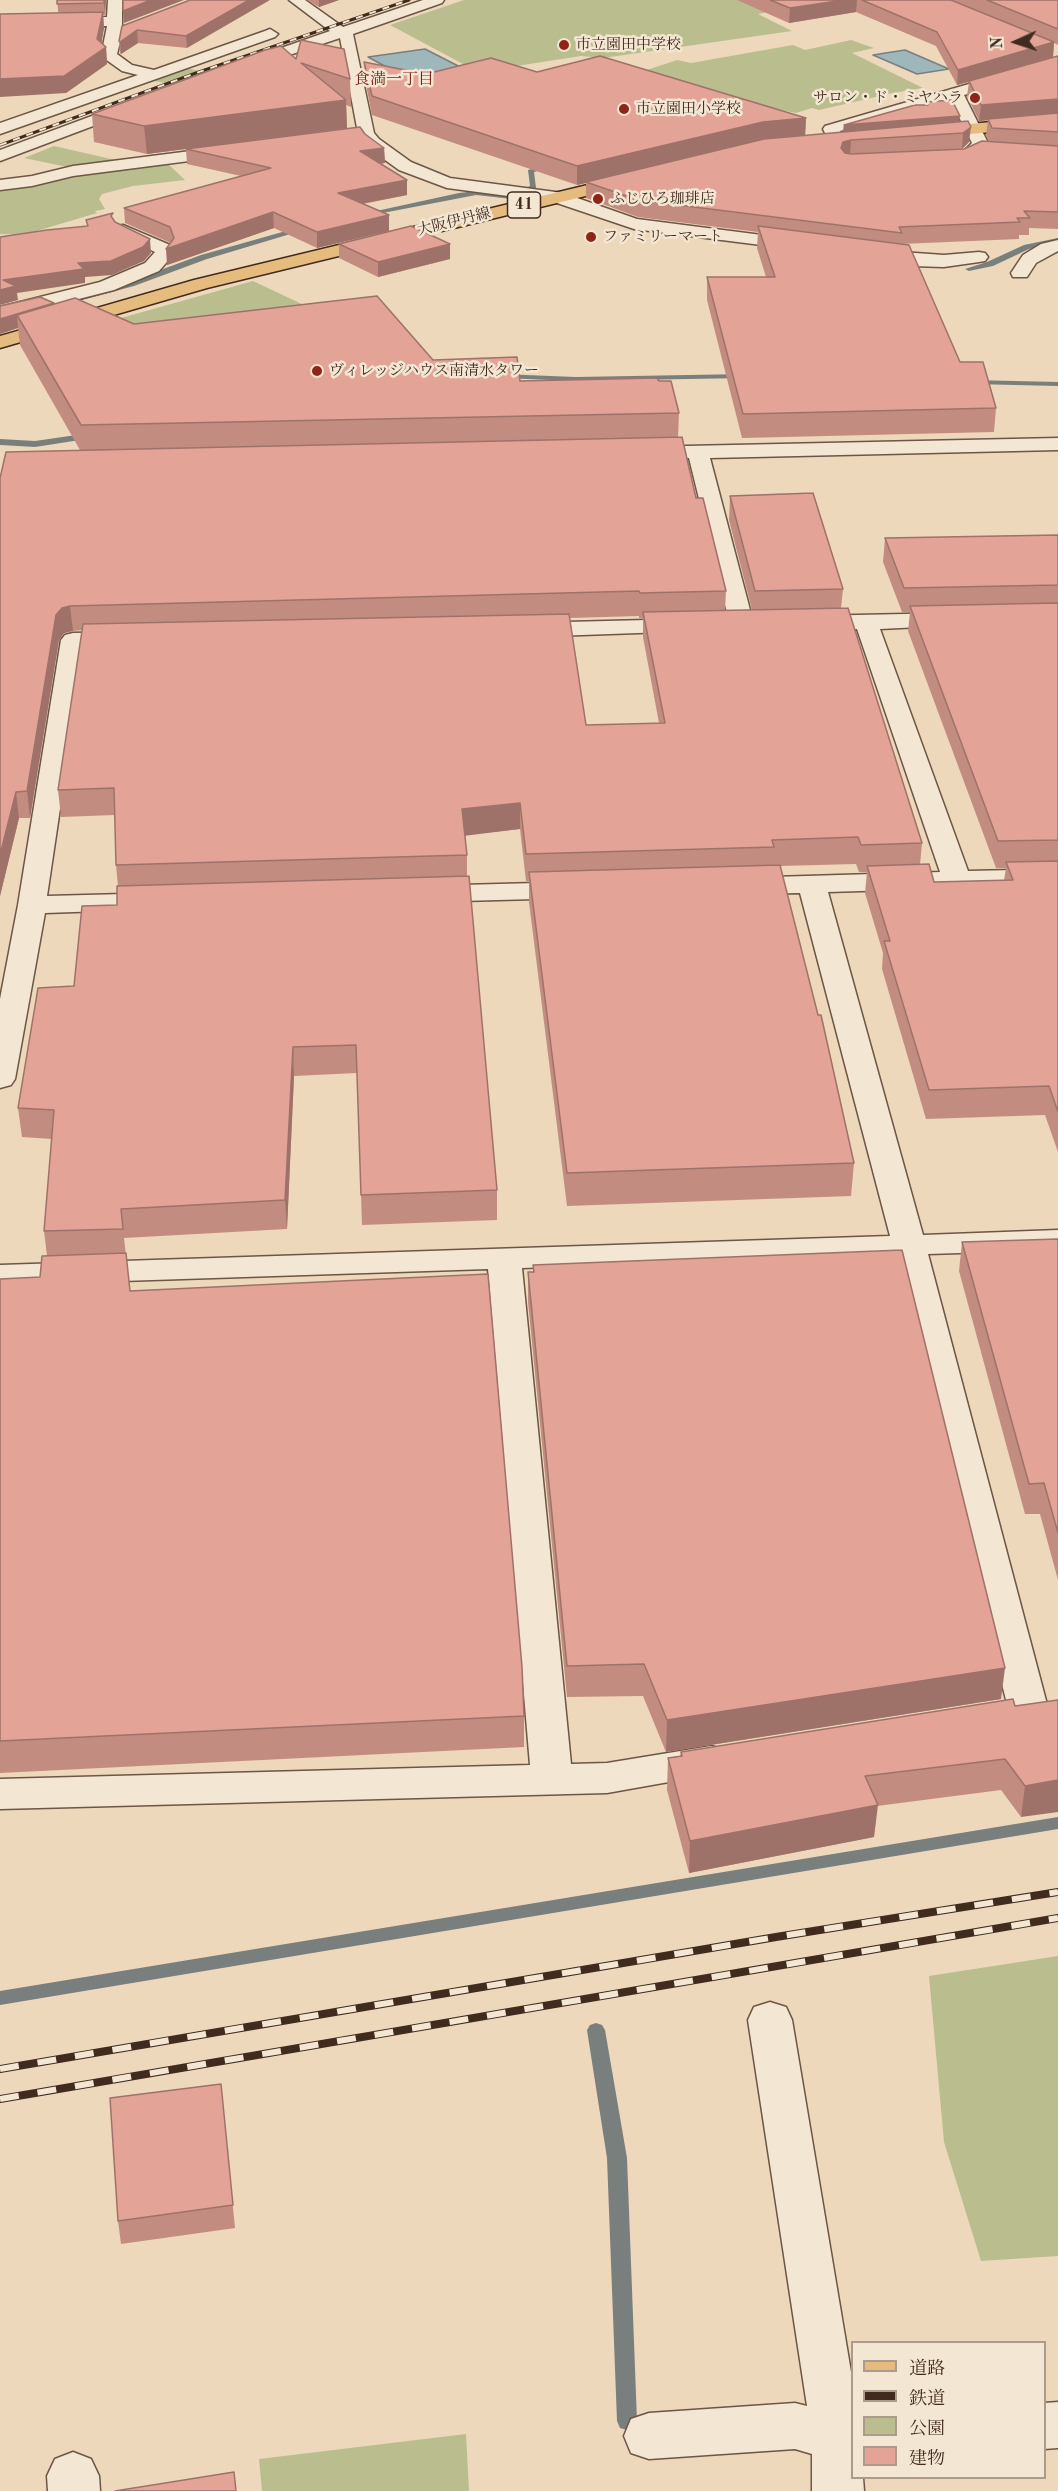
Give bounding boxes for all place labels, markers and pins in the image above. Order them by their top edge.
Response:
place label: 市立園田中学校 [576,36,681,54]
marker: 市立園田中学校 [557,38,571,52]
place label: サロン・ド・ミヤハラ [813,89,963,107]
marker: サロン・ド・ミヤハラ [968,91,982,105]
place label: 市立園田小学校 [636,100,741,118]
marker: 市立園田小学校 [617,102,631,116]
place label: ふじひろ珈琲店 [610,190,715,208]
marker: ふじひろ珈琲店 [591,192,605,206]
place label: ファミリーマート [603,228,723,246]
marker: ファミリーマート [584,230,598,244]
place label: ヴィレッジハウス南清水タワー [329,362,539,380]
marker: ヴィレッジハウス南清水タワー [310,364,324,378]

